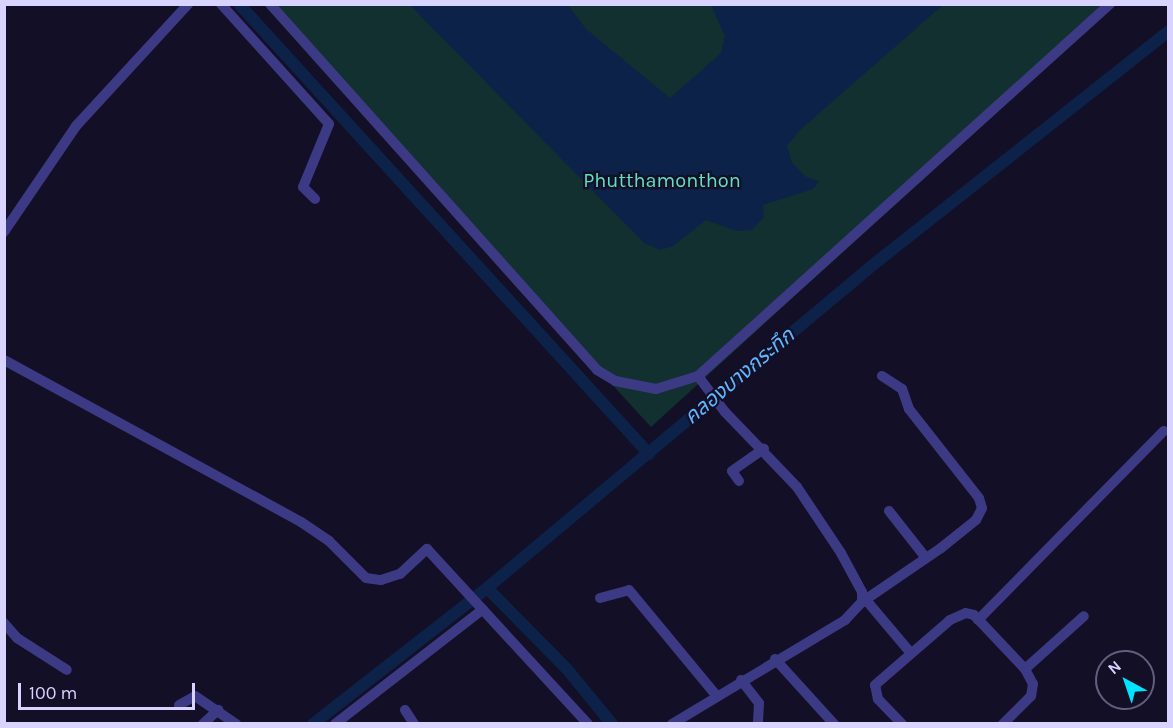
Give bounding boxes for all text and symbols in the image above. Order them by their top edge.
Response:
park label: Phutthamonthon [583,168,741,192]
water label: คลองบางกระทึก [679,323,799,429]
north arrow [1095,650,1155,710]
text: N [1104,656,1125,678]
scale bar [21,671,198,709]
text: 100 m [29,682,77,704]

